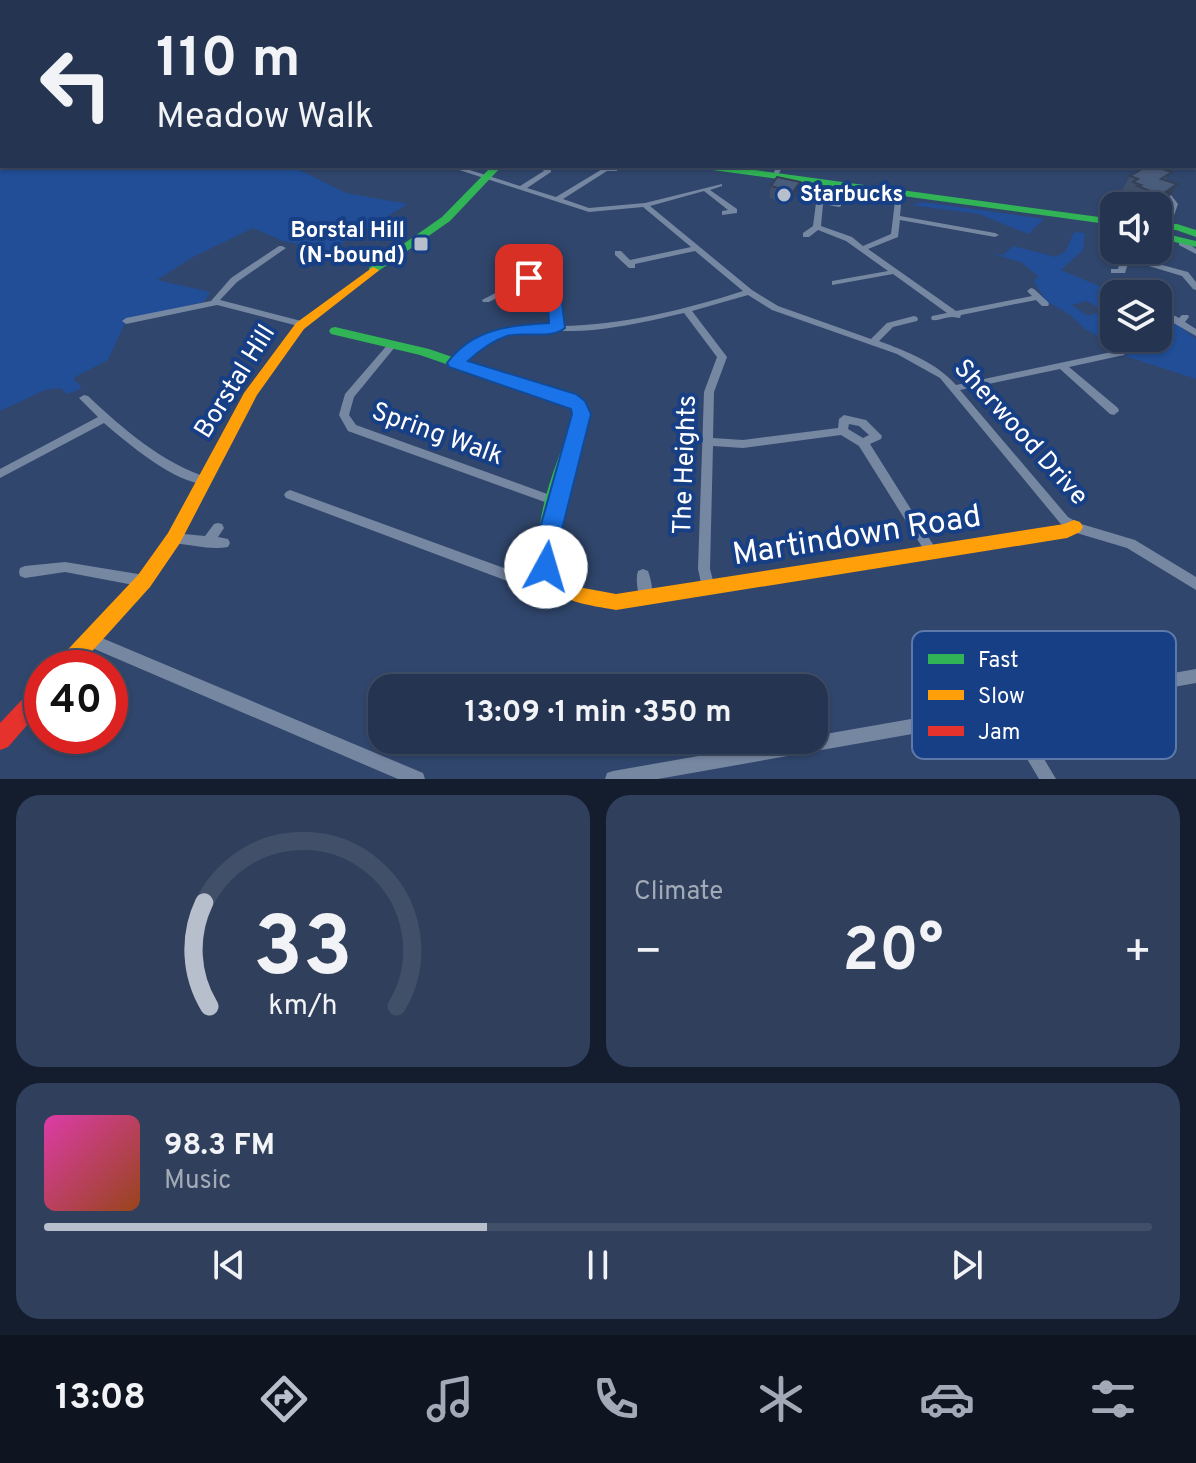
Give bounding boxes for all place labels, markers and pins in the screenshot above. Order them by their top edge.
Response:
place label: Starbucks [800,182,903,209]
marker: Starbucks [775,186,793,204]
place label: Borstal Hill (N-bound) [290,218,405,270]
marker: Borstal Hill (N-bound) [412,235,430,253]
pin [495,244,563,312]

